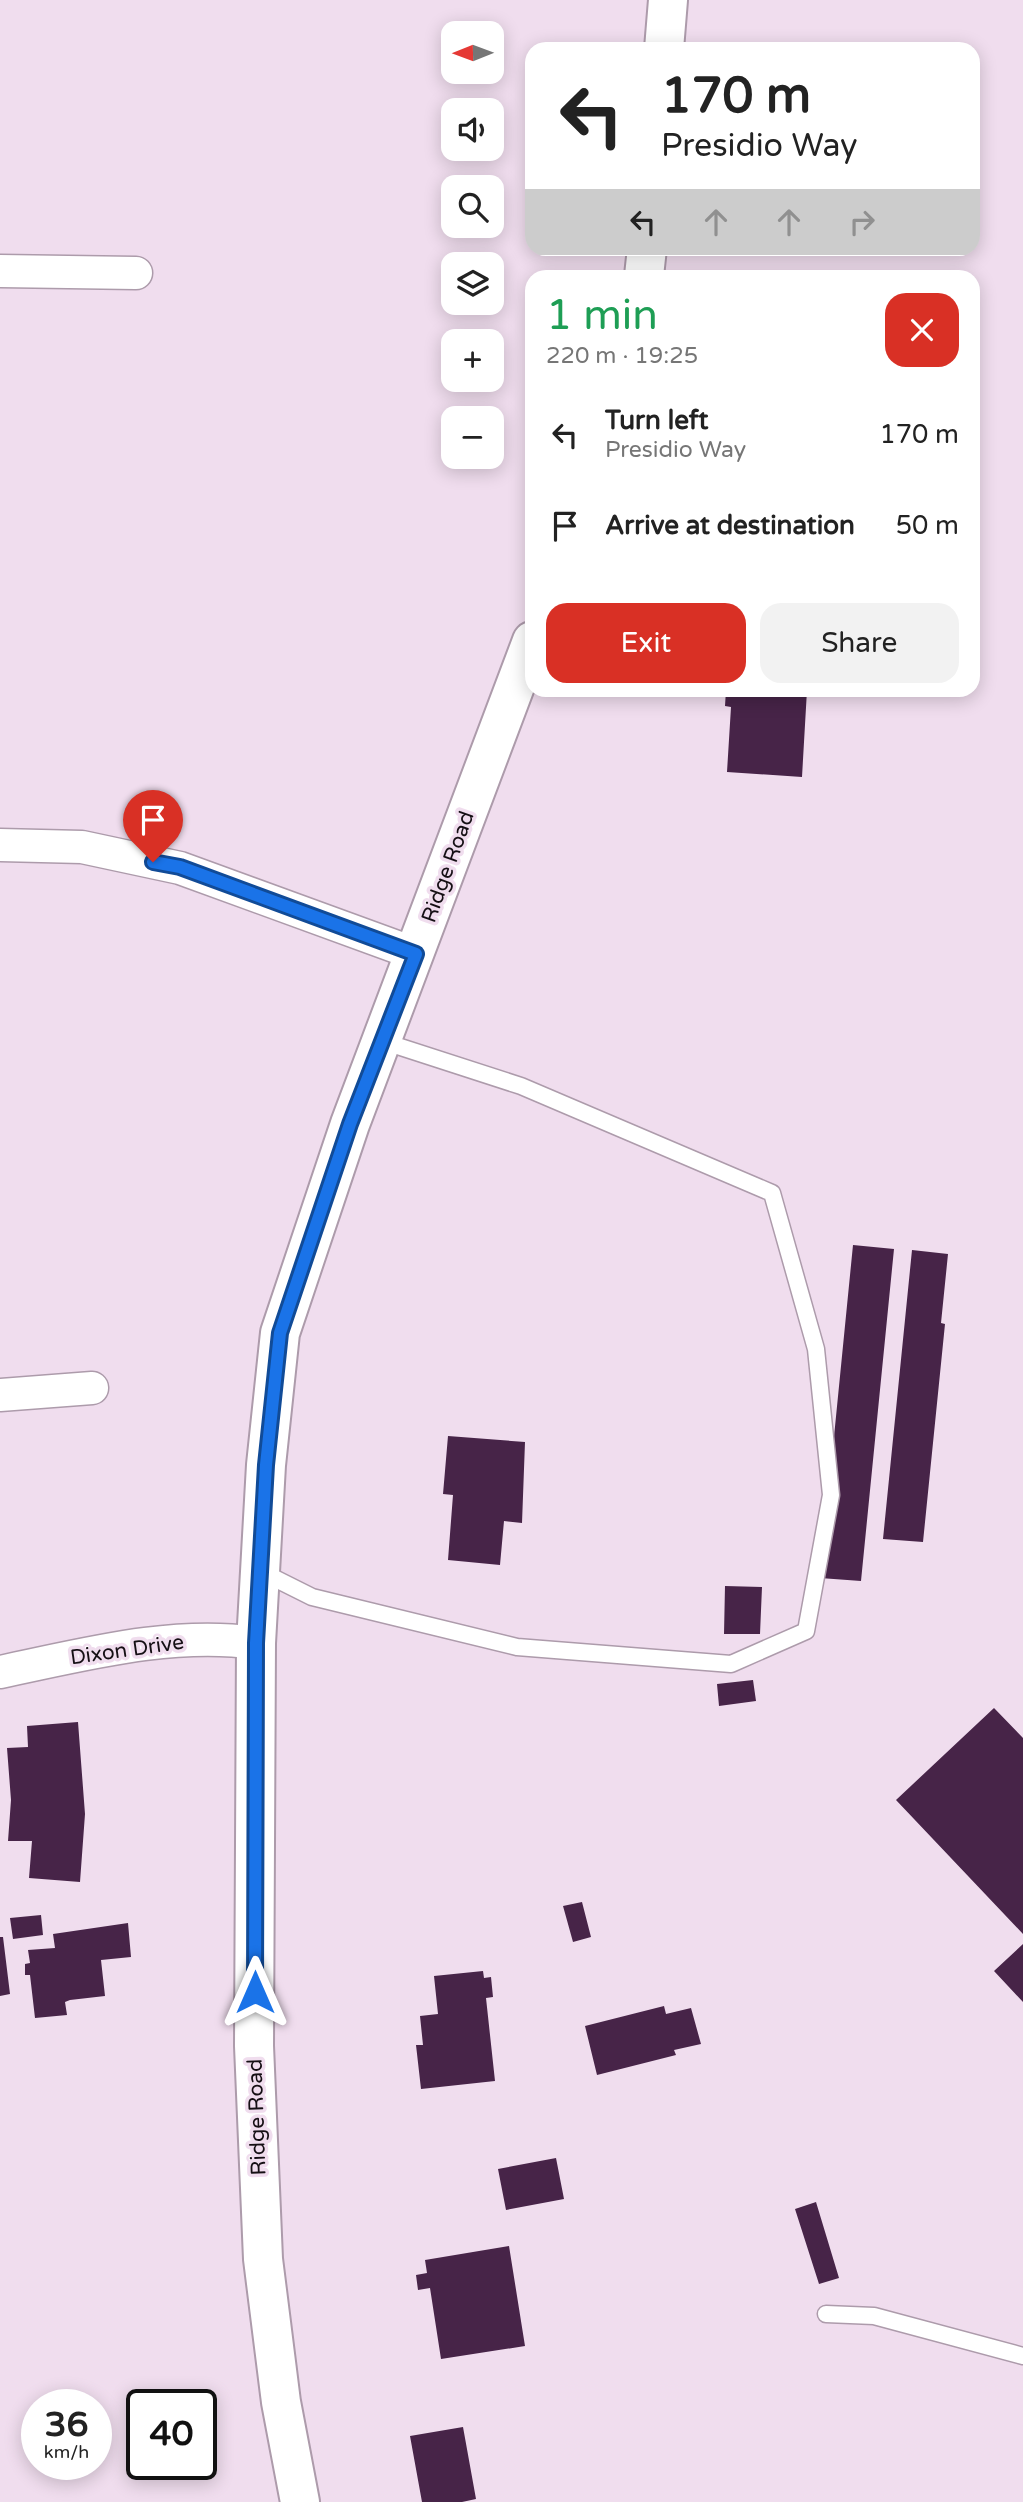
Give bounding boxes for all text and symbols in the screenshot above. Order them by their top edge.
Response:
north arrow [441,21,504,84]
map controls [441,21,504,469]
text: 170 m [661,67,811,126]
icon: left [546,70,637,161]
button: sound [441,98,504,161]
text: Presidio Way [661,127,857,165]
button: search [441,175,504,238]
icon: left [624,203,662,241]
icon: ahead [697,203,735,241]
icon: ahead [770,203,808,241]
icon: right [843,203,881,241]
button: layers [441,252,504,315]
text: 1 min [546,290,658,341]
button: close [885,293,959,367]
button: + [441,329,504,392]
text: 220 m · 19:25 [546,342,698,370]
text: Turn left [605,405,708,436]
button: − [441,406,504,469]
icon: left [546,416,584,454]
text: 170 m [879,419,959,450]
text: Presidio Way [605,436,746,464]
icon: arrive [546,507,584,545]
text: Arrive at destination [605,510,855,541]
text: 50 m [896,510,959,541]
button: Exit [546,603,746,683]
button: Share [760,603,959,683]
pin [123,790,183,862]
icon: arrive [134,801,172,839]
street label: Ridge Road [416,808,480,926]
street label: Dixon Drive [69,1630,186,1670]
position arrow [218,1955,292,2029]
street label: Ridge Road [242,2058,272,2176]
speed limit sign: 40 [126,2389,217,2480]
text: 36 [45,2404,88,2446]
text: km/h [44,2441,89,2463]

